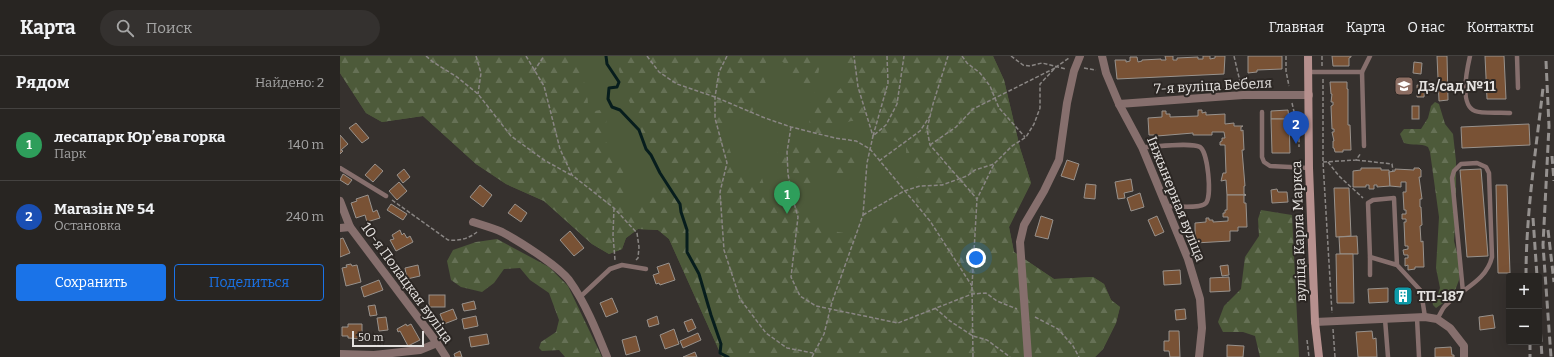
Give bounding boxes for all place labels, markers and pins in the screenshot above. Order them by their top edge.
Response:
school or university icon: Дз/сад №11 [1393,75,1415,97]
place label: Дз/сад №11 [1418,78,1496,95]
pin: 2 [1283,111,1309,144]
pin: 1 [774,181,800,214]
building icon: ТП-187 [1392,285,1414,307]
place label: ТП-187 [1417,288,1464,305]

